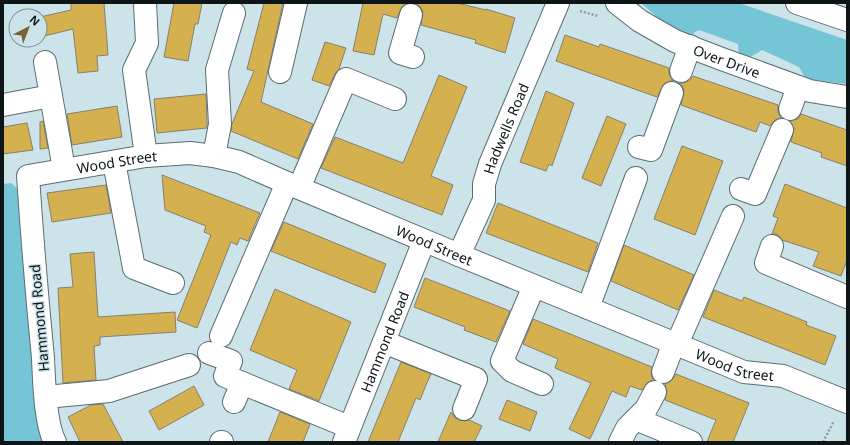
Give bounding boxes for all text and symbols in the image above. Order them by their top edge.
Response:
north arrow [8,8,48,48]
text: N [27,12,43,29]
street label: Over Drive [691,40,763,82]
street label: Hadwells Road [478,80,533,176]
street label: Wood Street [75,146,158,177]
street label: Wood Street [393,220,476,269]
street label: Hammond Road [25,264,53,372]
street label: Hammond Road [355,288,413,395]
street label: Wood Street [693,344,775,385]

